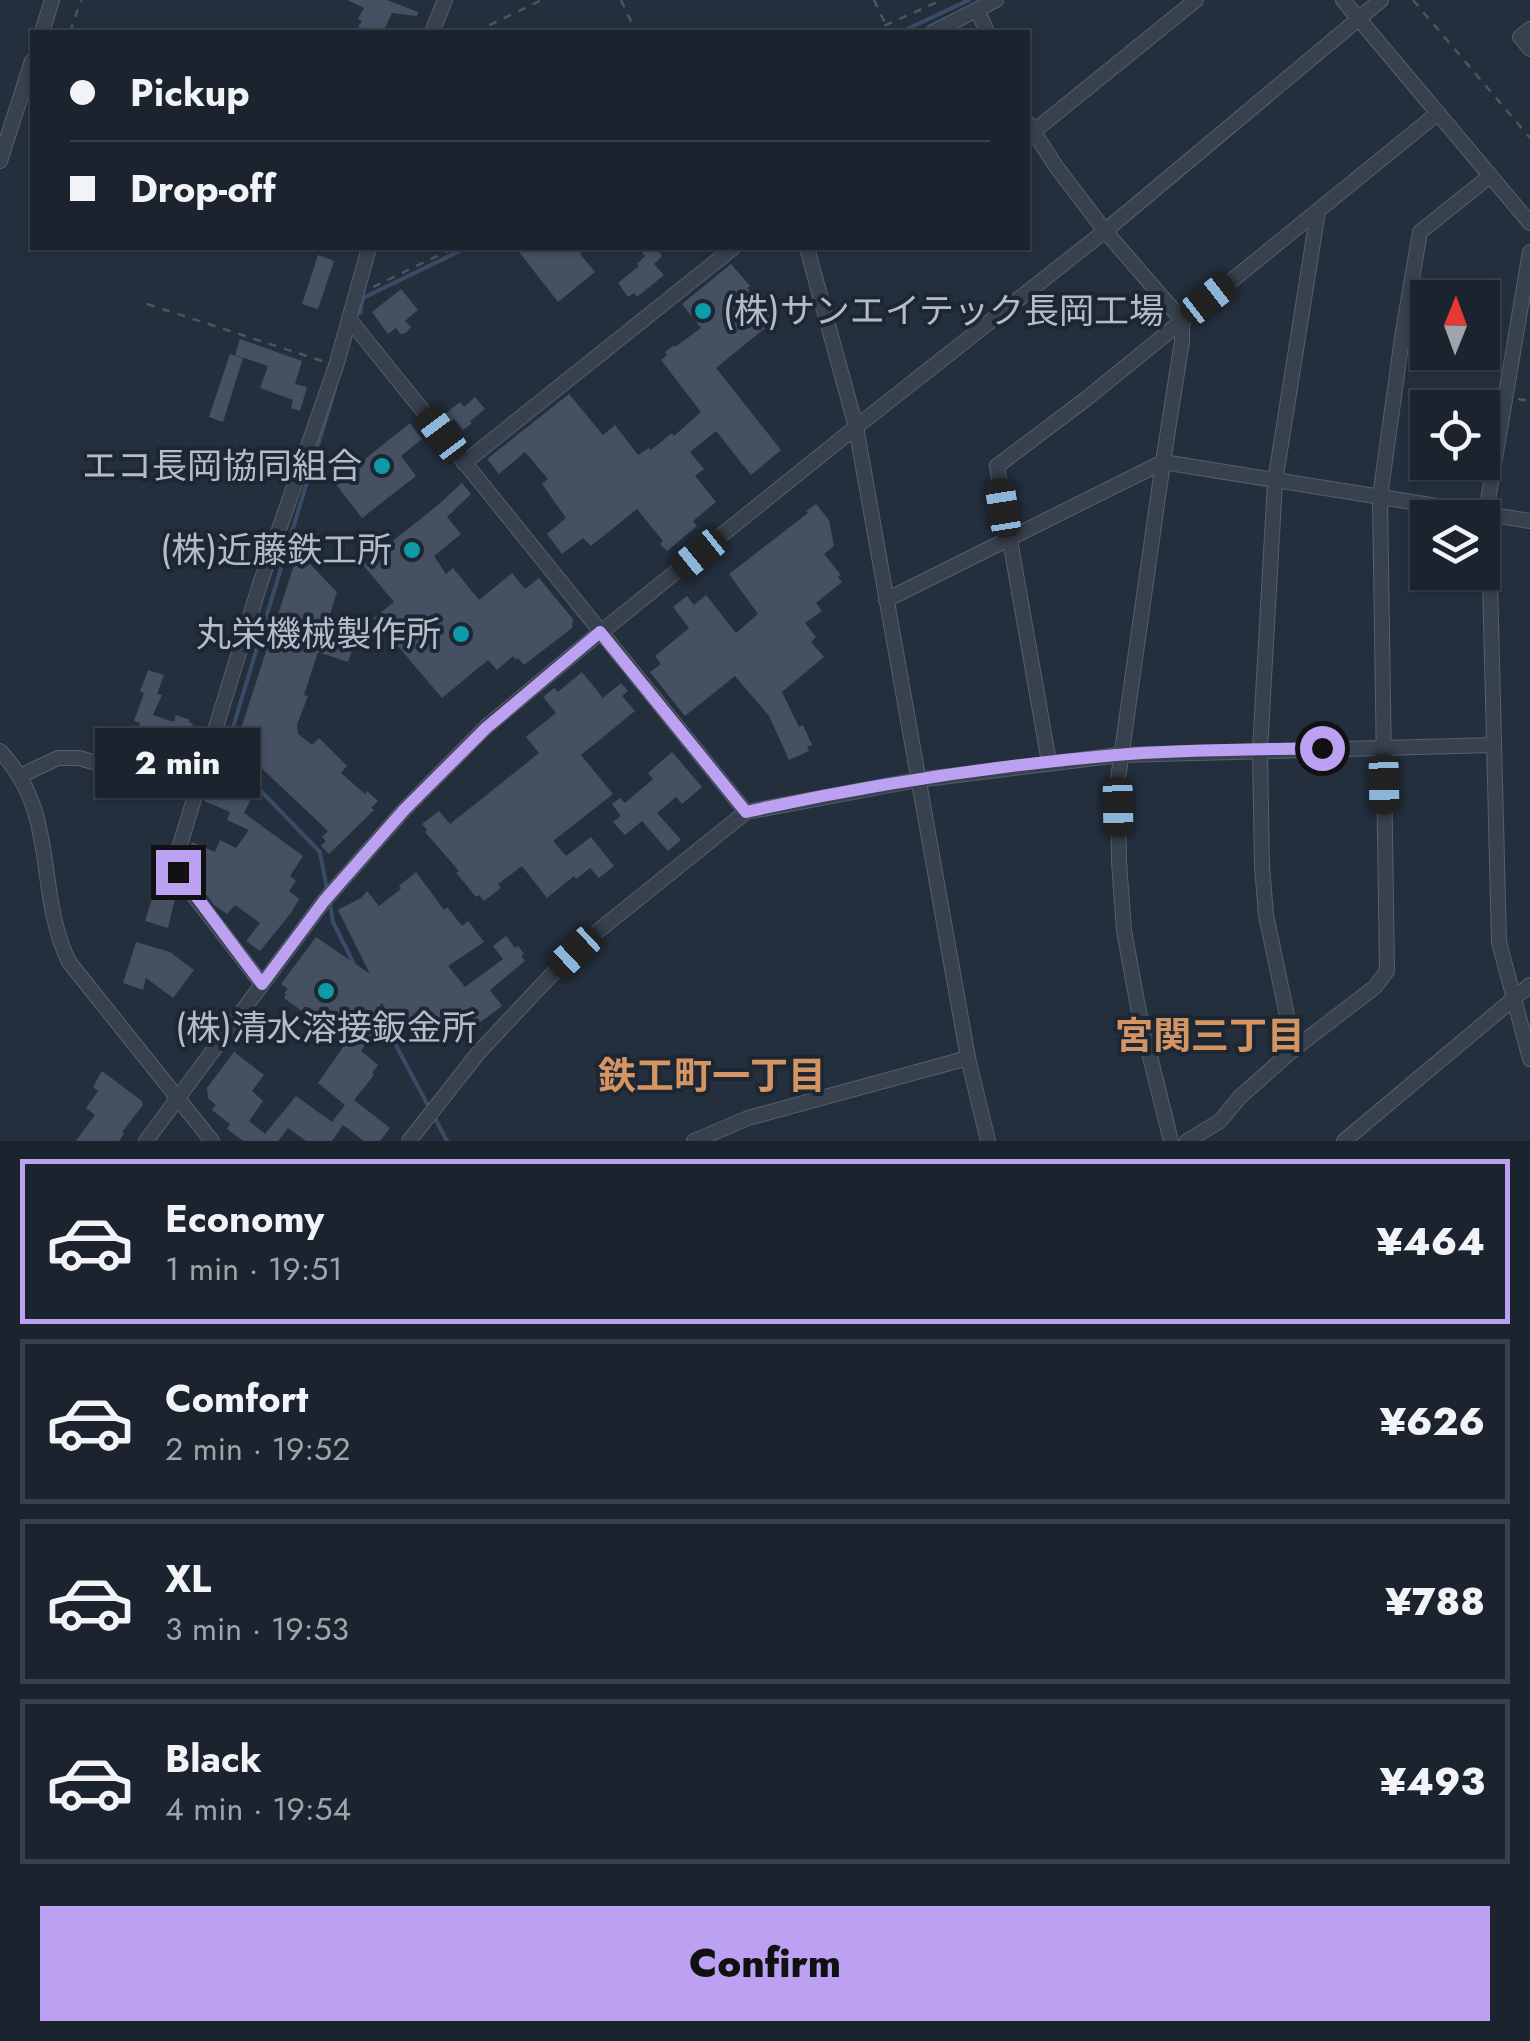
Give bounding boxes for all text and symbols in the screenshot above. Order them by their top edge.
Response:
text: Pickup [130,65,250,120]
text: Drop-off [130,161,276,216]
car [1175,269,1241,329]
north arrow [1410,280,1500,370]
map controls [1410,280,1500,590]
place label: (株)サンエイテック長岡工場 [723,286,1164,336]
marker: (株)サンエイテック長岡工場 [692,300,714,322]
button: locate [1410,390,1500,480]
car [412,401,472,467]
place label: エコ長岡協同組合 [82,441,362,491]
marker: エコ長岡協同組合 [371,455,393,477]
car [983,476,1023,540]
button: layers [1410,500,1500,590]
car [666,523,732,585]
place label: (株)近藤鉄工所 [160,525,392,575]
marker: (株)近藤鉄工所 [401,539,423,561]
place label: 丸栄機械製作所 [196,609,441,659]
marker: 丸栄機械製作所 [450,623,472,645]
route start [1300,726,1345,771]
callout: 2 min [96,727,260,797]
text: 2 min [135,740,220,786]
car [1368,754,1400,814]
car [1102,777,1134,837]
route end [156,850,201,895]
car [543,921,607,983]
marker: (株)清水溶接鈑金所 [315,980,337,1002]
place label: (株)清水溶接鈑金所 [175,1003,477,1053]
district label: 宮関三丁目 [1115,1008,1305,1063]
district label: 鉄工町一丁目 [598,1048,826,1103]
text: Economy [165,1191,324,1246]
icon: car [45,1197,135,1287]
text: ¥464 [1376,1214,1485,1269]
text: 1 min · 19:51 [165,1246,343,1292]
text: Comfort [165,1371,308,1426]
icon: car [45,1377,135,1467]
text: ¥626 [1380,1394,1485,1449]
text: 2 min · 19:52 [165,1426,350,1472]
text: XL [165,1551,211,1606]
icon: car [45,1557,135,1647]
text: ¥788 [1385,1574,1485,1629]
text: 3 min · 19:53 [165,1606,349,1652]
text: Black [165,1731,262,1786]
icon: car [45,1737,135,1827]
text: ¥493 [1380,1754,1485,1809]
text: 4 min · 19:54 [165,1786,351,1832]
button: Confirm [40,1906,1490,2021]

